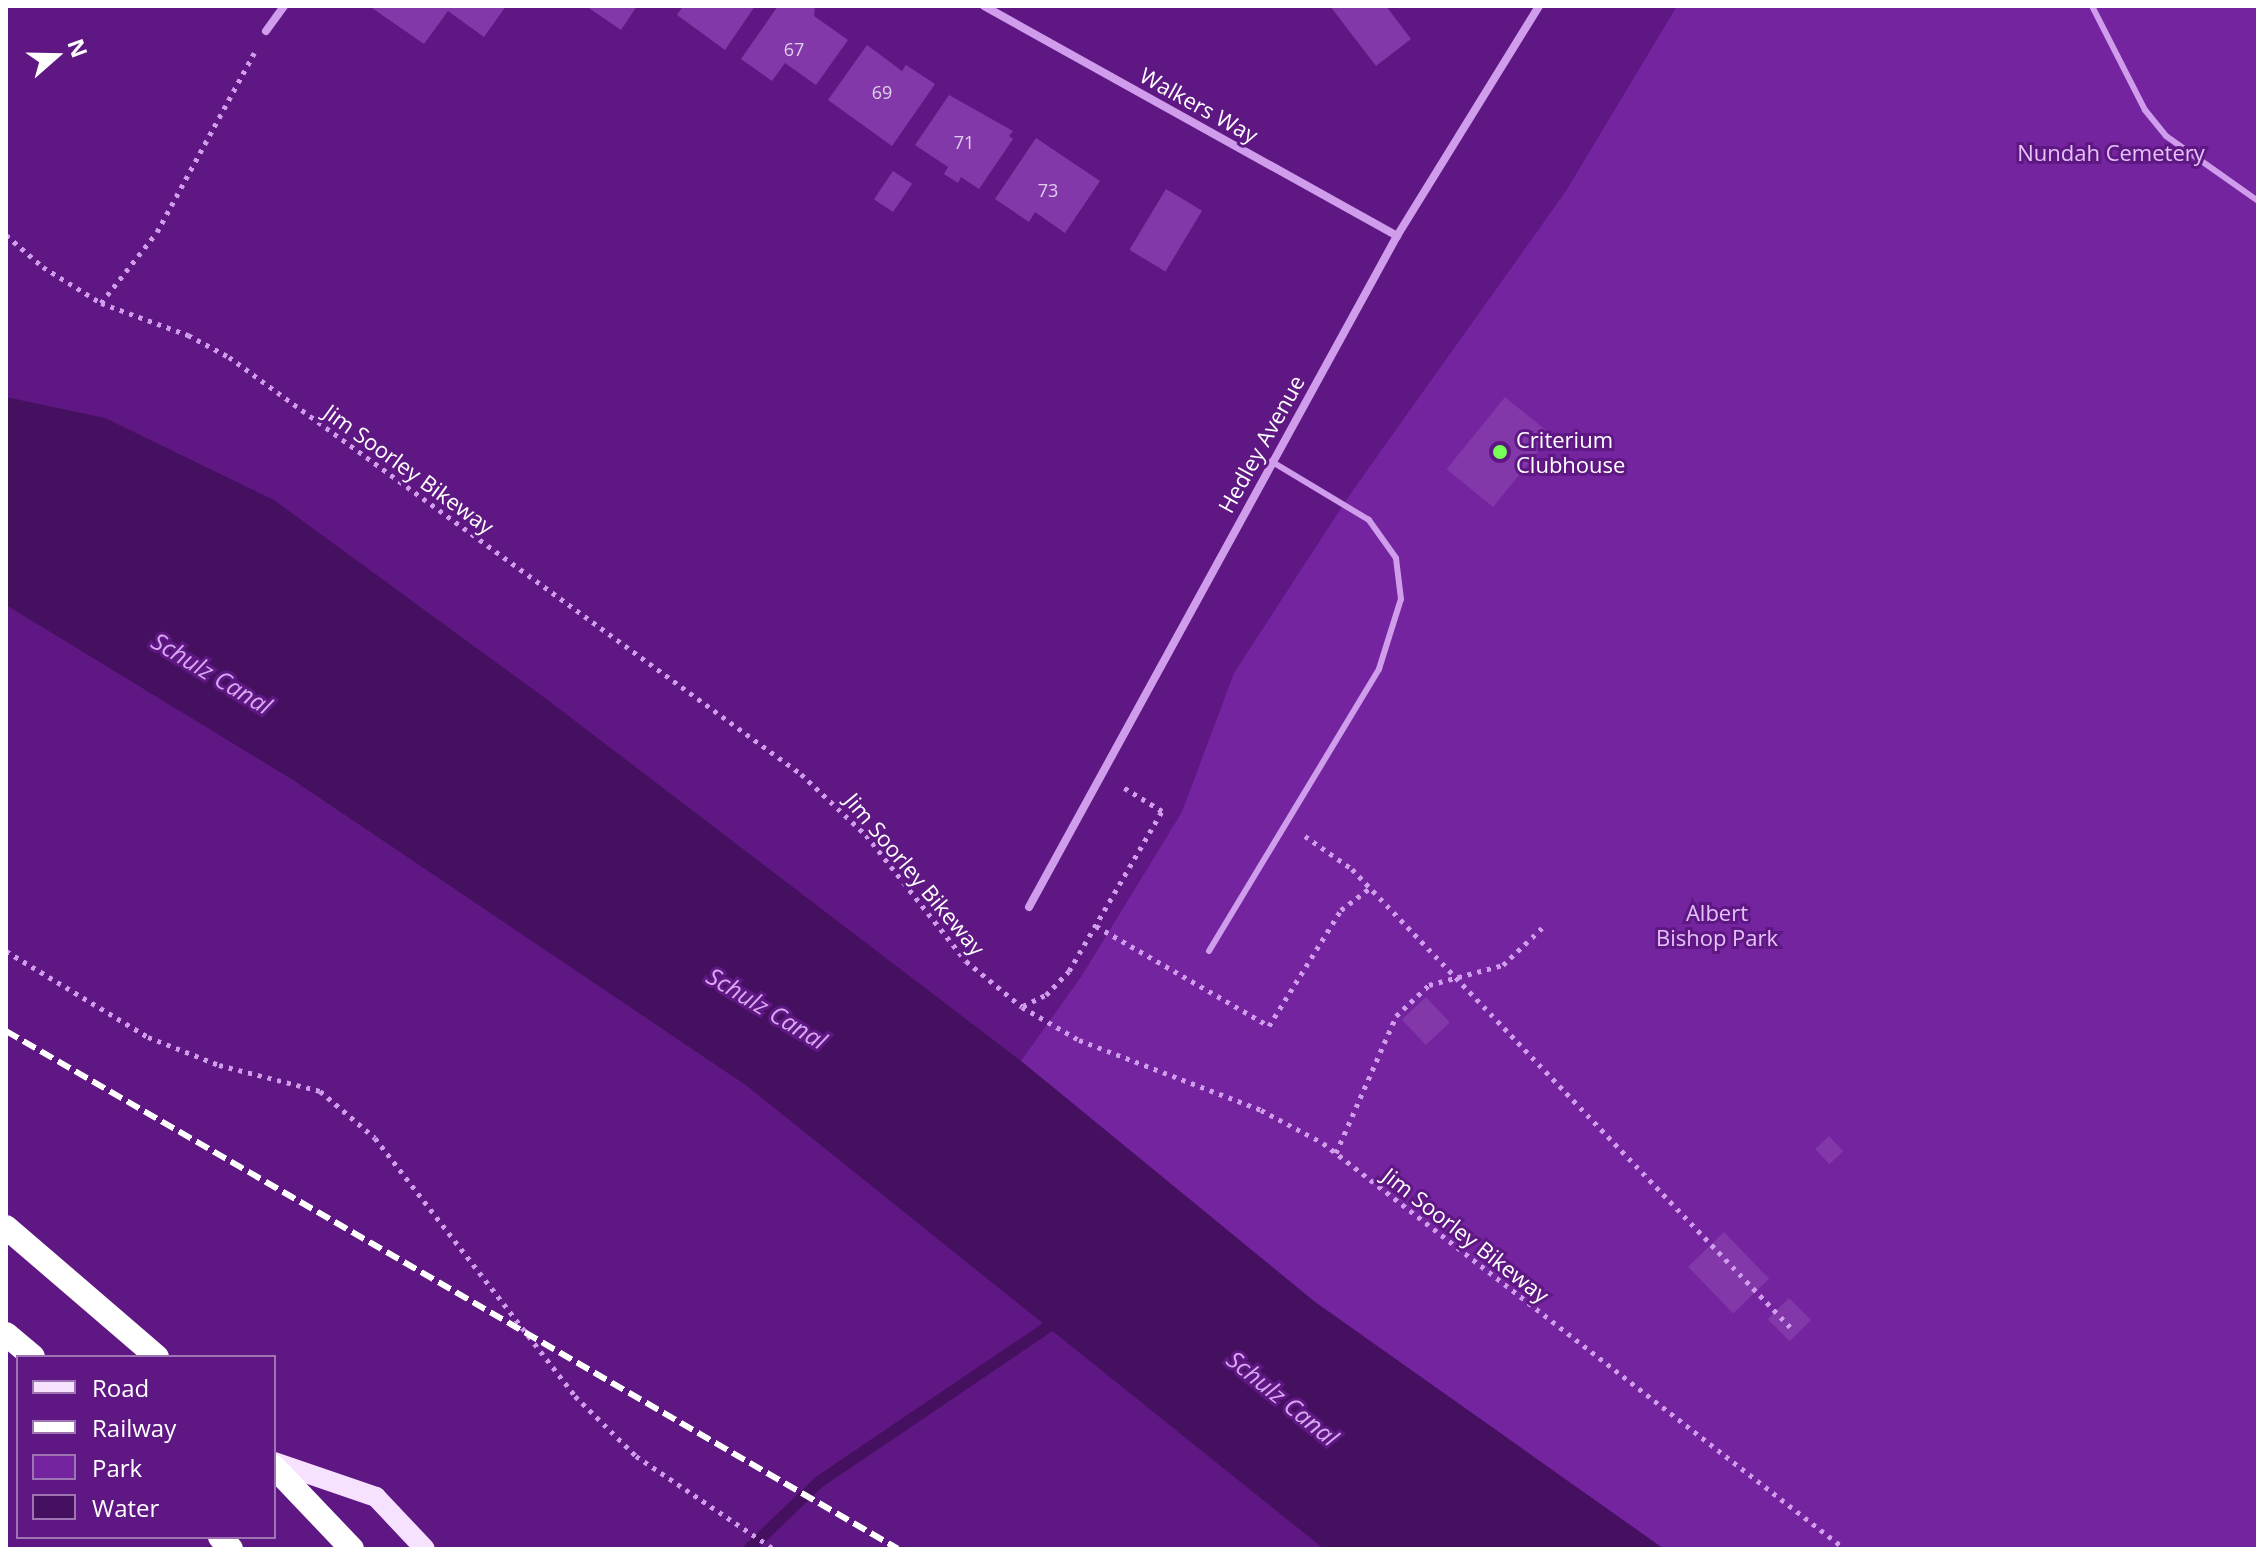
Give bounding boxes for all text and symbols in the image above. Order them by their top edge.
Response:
north arrow [16,16,96,96]
text: N [61,34,96,61]
house number: 67 [784,38,804,60]
street label: Walkers Way [1135,62,1263,148]
house number: 69 [872,81,892,103]
house number: 71 [954,131,974,153]
park label: Nundah Cemetery [2017,140,2205,166]
house number: 73 [1038,179,1058,201]
street label: Hedley Avenue [1212,371,1310,517]
street label: Jim Soorley Bikeway [319,398,499,540]
place label: Criterium Clubhouse [1516,426,1625,478]
marker: Criterium Clubhouse [1491,443,1509,461]
water label: Schulz Canal [147,626,277,720]
street label: Jim Soorley Bikeway [839,788,991,960]
park label: Albert Bishop Park [1656,899,1778,950]
water label: Schulz Canal [702,961,832,1055]
street label: Jim Soorley Bikeway [1378,1162,1554,1308]
water label: Schulz Canal [1222,1344,1344,1452]
legend [16,1355,276,1539]
text: Road [92,1371,149,1404]
text: Railway [92,1411,176,1444]
text: Park [92,1451,142,1484]
text: Water [92,1491,159,1524]

